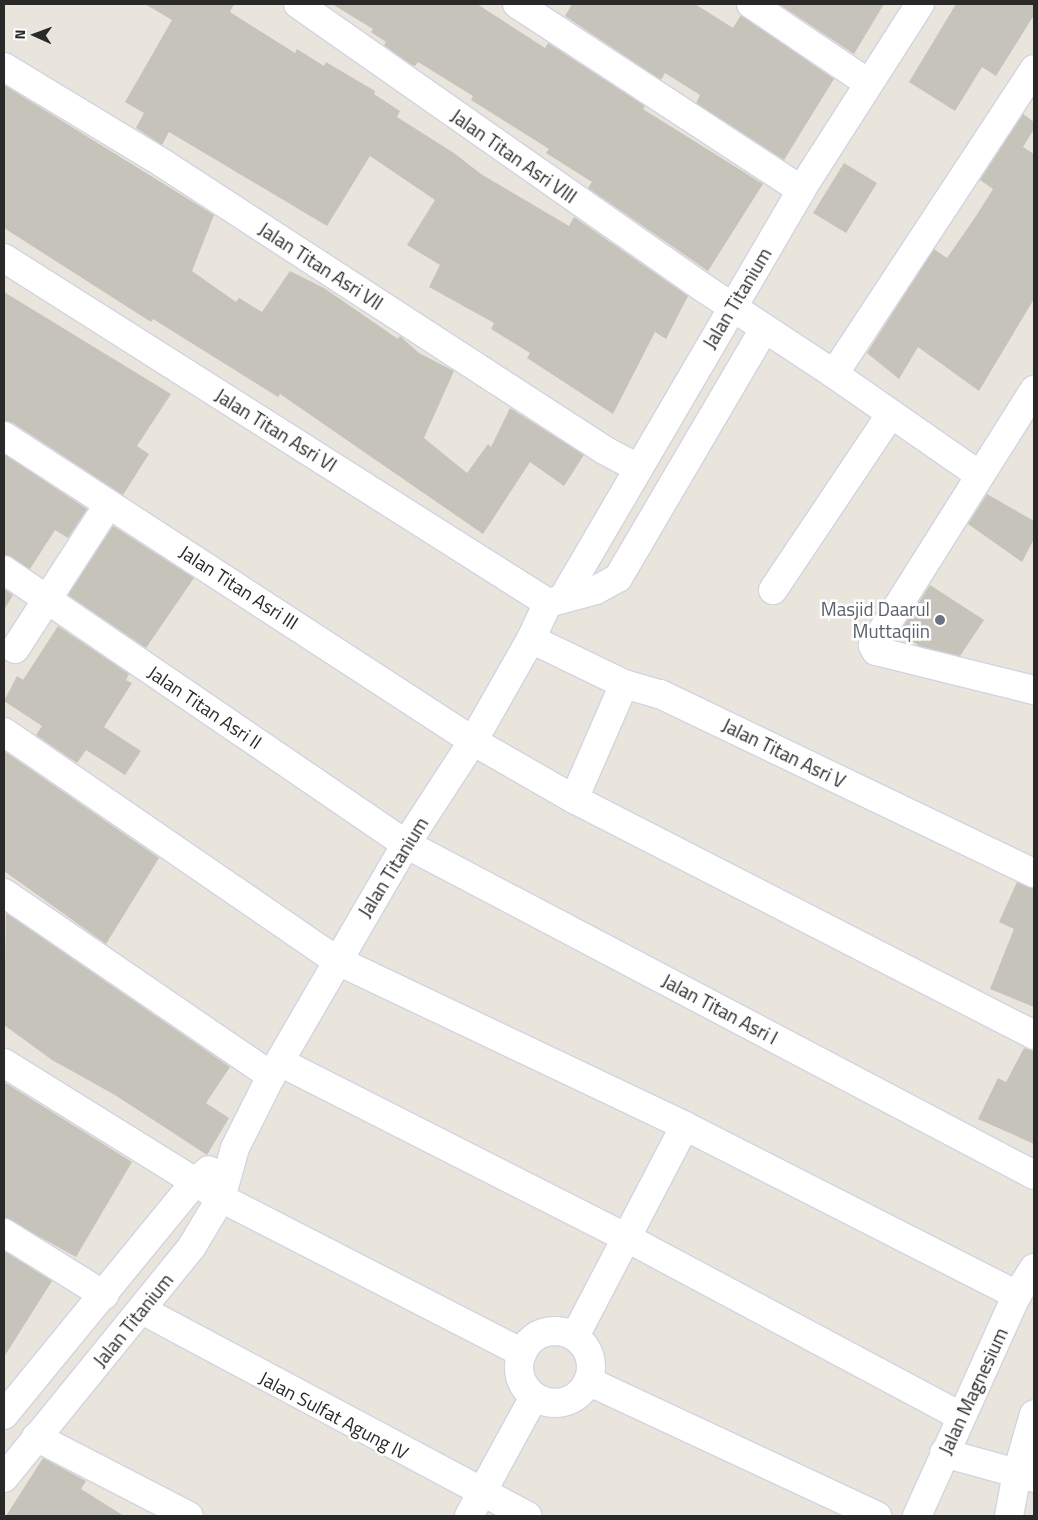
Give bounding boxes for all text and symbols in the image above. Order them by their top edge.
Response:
north arrow [10,10,60,60]
text: N [9,29,30,40]
street label: Jalan Titan Asri VIII [447,104,581,208]
street label: Jalan Titan Asri VII [255,217,387,315]
street label: Jalan Titanium [698,243,776,353]
street label: Jalan Titan Asri VI [211,384,341,476]
street label: Jalan Titan Asri III [175,540,303,634]
place label: Masjid Daarul Muttaqiin [821,598,930,642]
marker: Masjid Daarul Muttaqiin [934,614,946,626]
street label: Jalan Titan Asri II [144,661,266,753]
street label: Jalan Titan Asri V [719,713,849,793]
street label: Jalan Titanium [353,813,433,921]
street label: Jalan Titan Asri I [658,969,782,1049]
street label: Jalan Titanium [88,1269,178,1371]
street label: Jalan Magnesium [934,1324,1012,1458]
street label: Jalan Sulfat Agung IV [256,1366,412,1464]

